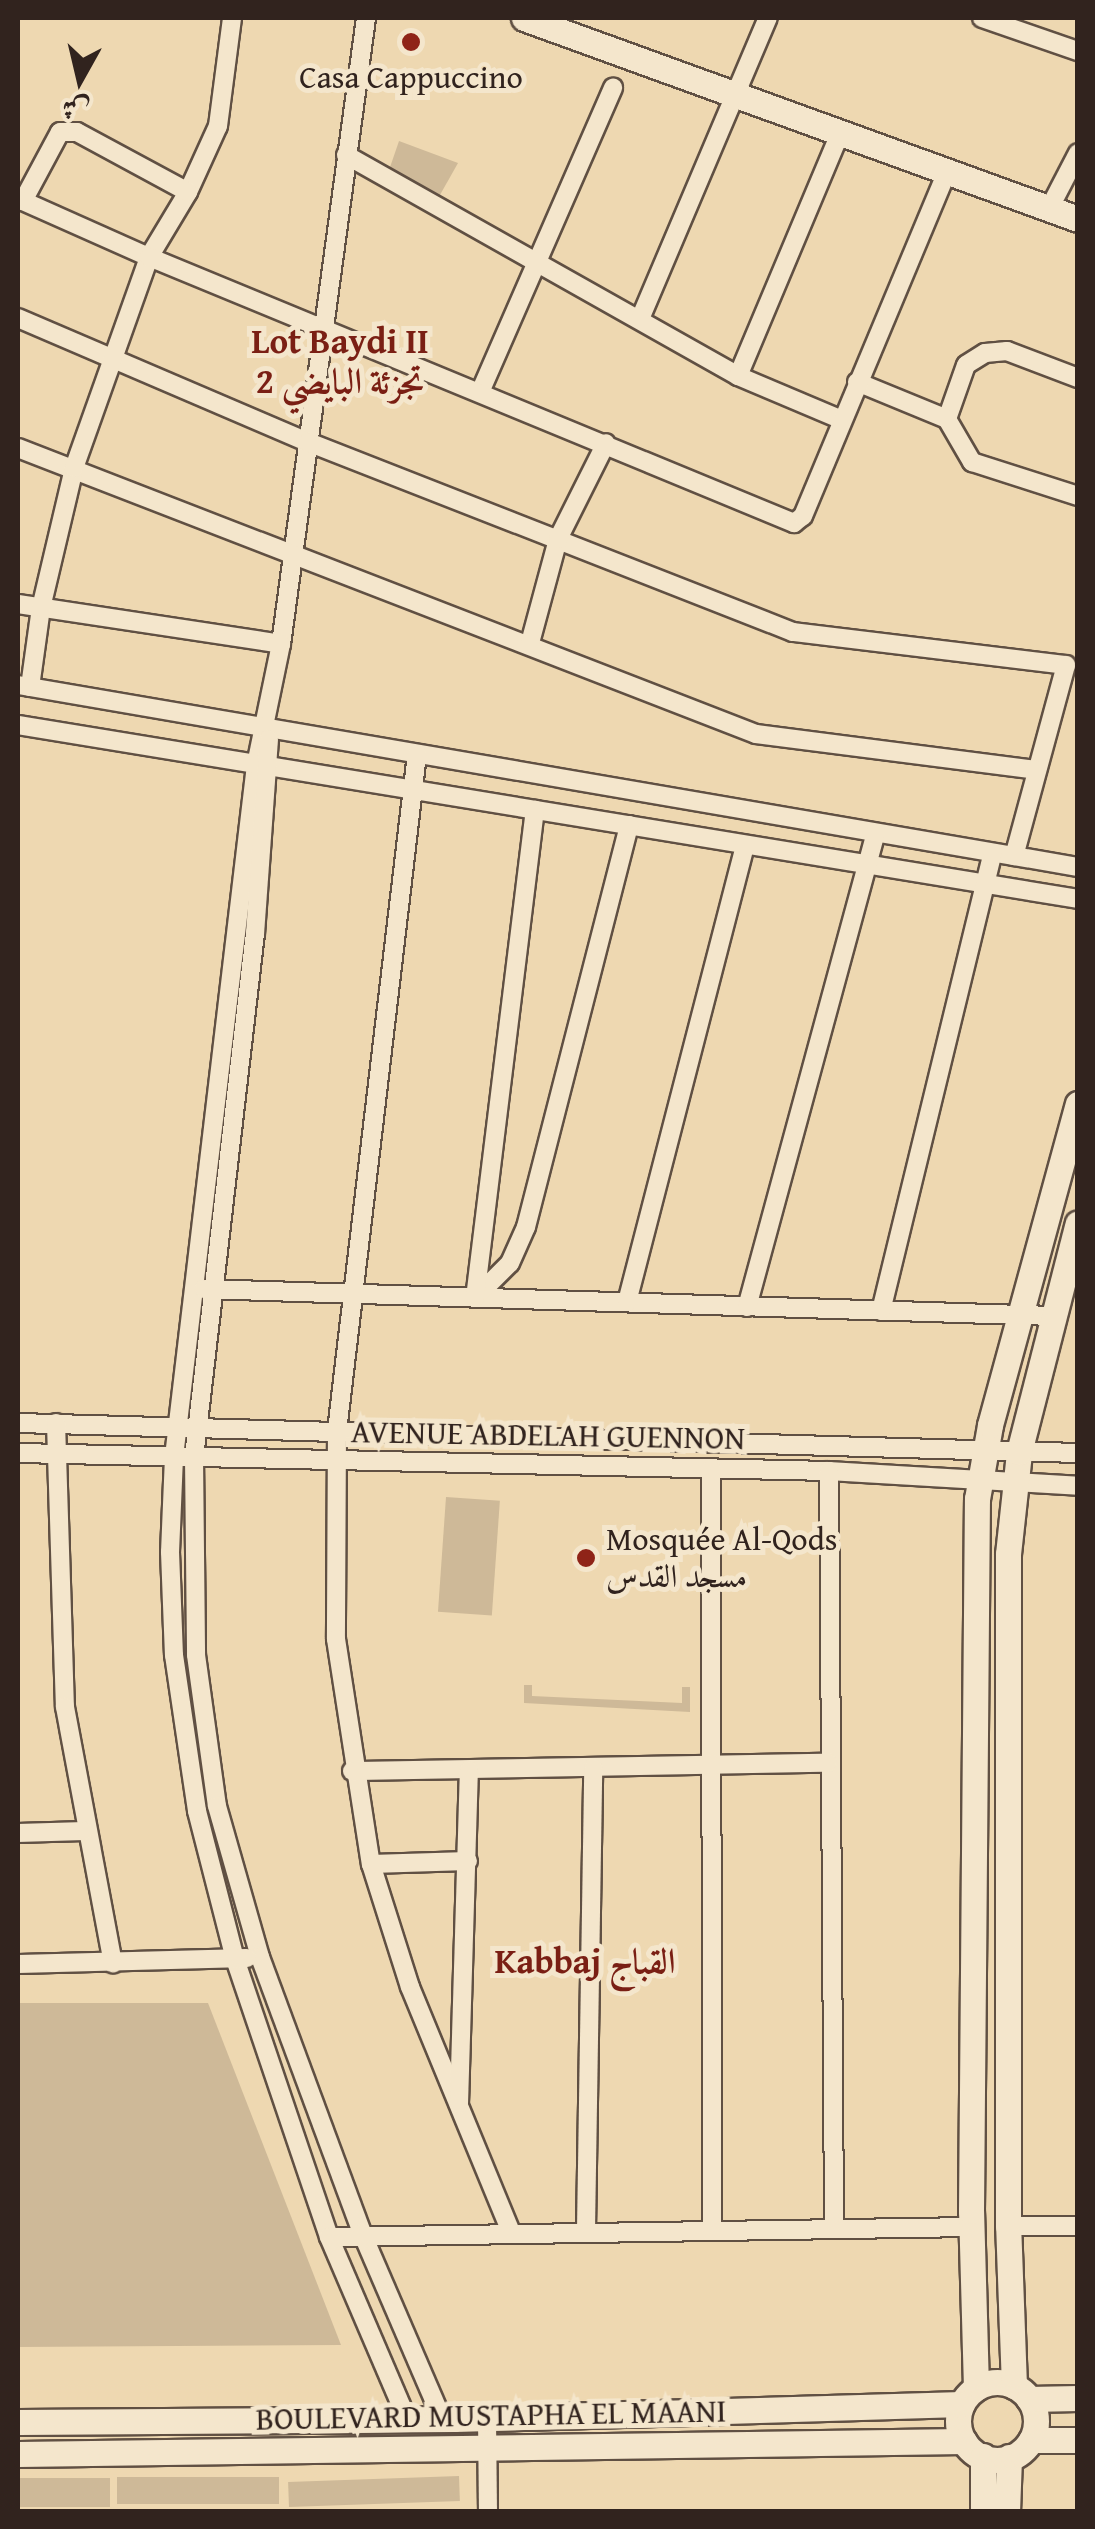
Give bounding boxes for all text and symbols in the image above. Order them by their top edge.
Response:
north arrow [30,30,130,130]
marker: Casa Cappuccino [400,31,422,53]
place label: Casa Cappuccino [299,58,523,96]
text: ش [59,88,92,132]
district label: Lot Baydi II تجزئة البايضي 2 [251,320,429,402]
street label: AVENUE ABDELAH GUENNON [351,1412,745,1458]
place label: Mosquée Al-Qods مسجد القدس [606,1521,837,1596]
marker: Mosquée Al-Qods مسجد القدس [575,1547,597,1569]
district label: Kabbaj القباج [494,1940,676,1982]
street label: BOULEVARD MUSTAPHA EL MAANI [255,2392,727,2438]

